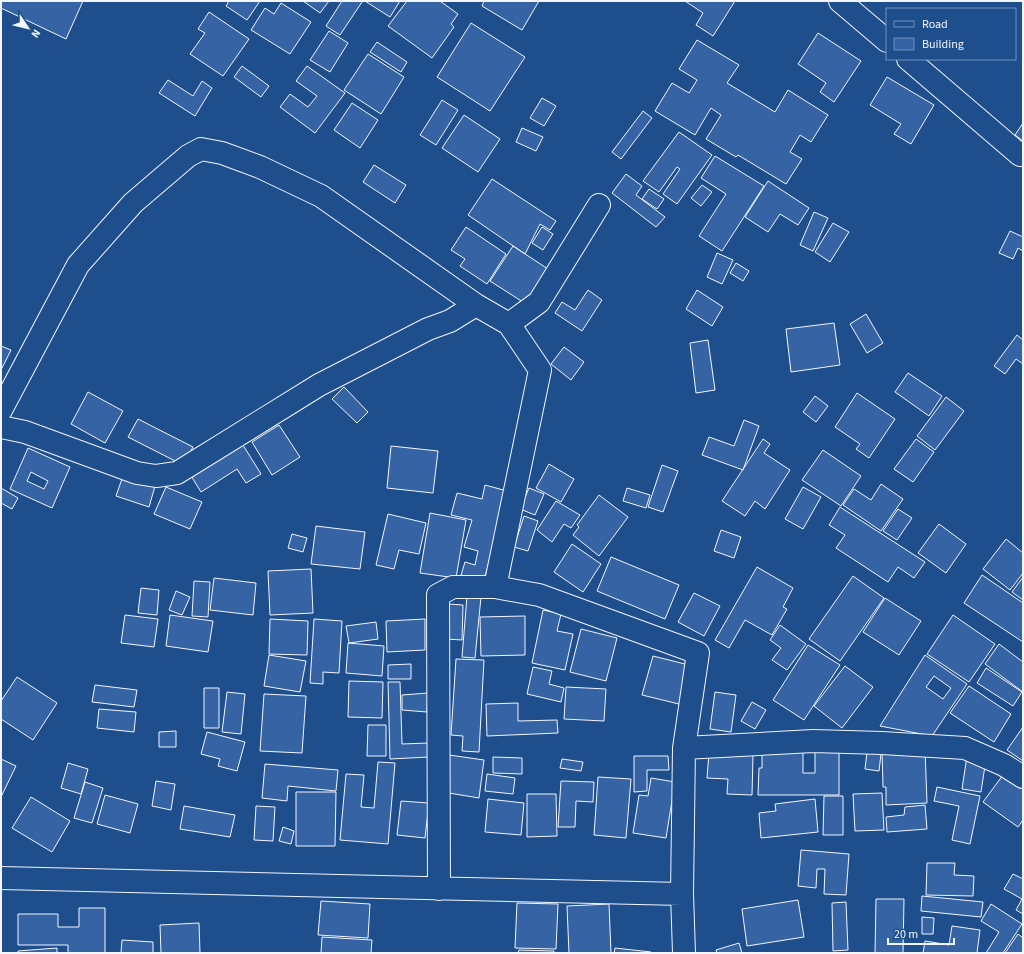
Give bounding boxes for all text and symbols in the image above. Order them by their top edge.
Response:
north arrow [8,8,48,48]
legend [886,8,1016,60]
text: Road [922,16,948,33]
text: N [28,26,44,41]
text: Building [922,36,964,53]
scale bar [888,920,954,946]
text: 20 m [894,926,918,943]

